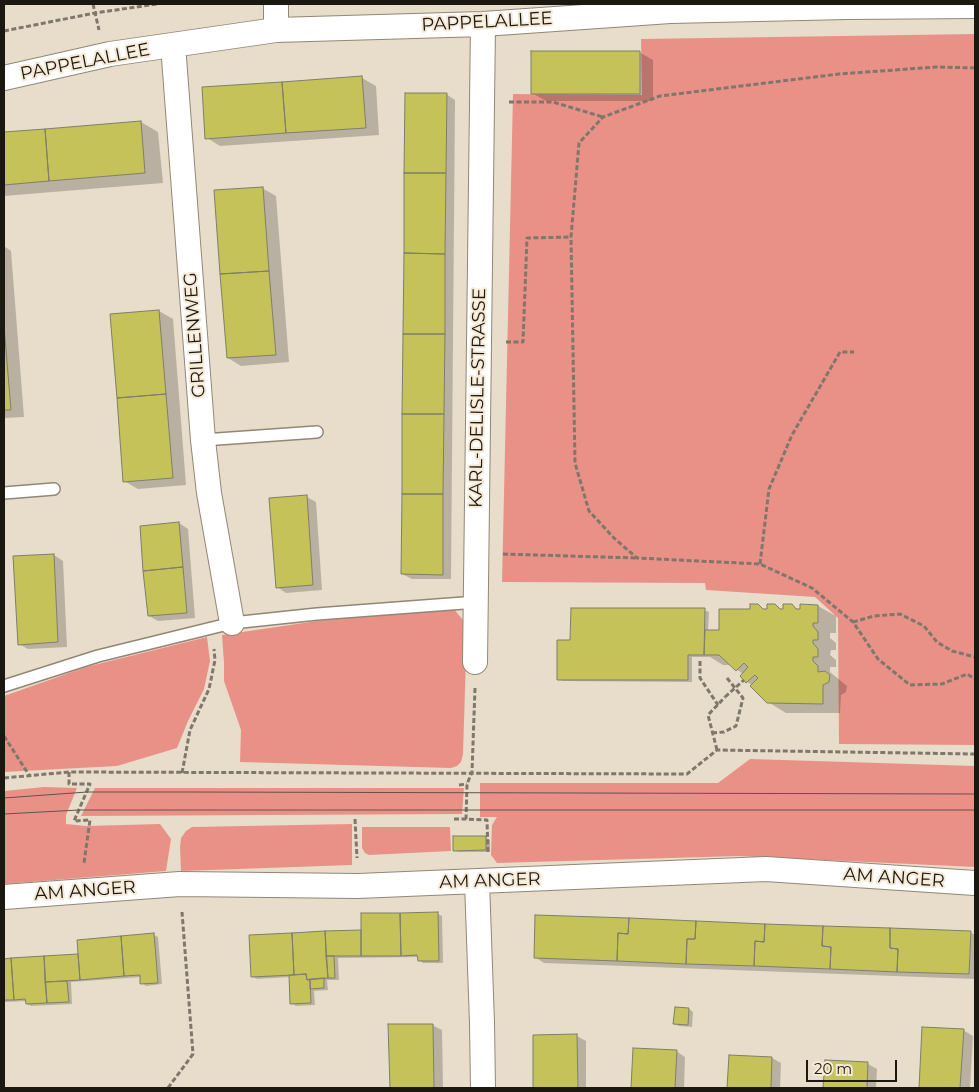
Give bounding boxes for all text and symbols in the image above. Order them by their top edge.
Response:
street label: PAPPELALLEE [421,8,553,36]
street label: PAPPELALLEE [18,39,152,85]
street label: GRILLENWEG [180,272,210,398]
street label: KARL-DELISLE-STRASSE [465,288,491,508]
street label: AM ANGER [843,864,945,892]
street label: AM ANGER [439,868,541,894]
street label: AM ANGER [34,877,136,905]
scale bar [809,1050,900,1082]
text: 20 m [814,1059,852,1078]

